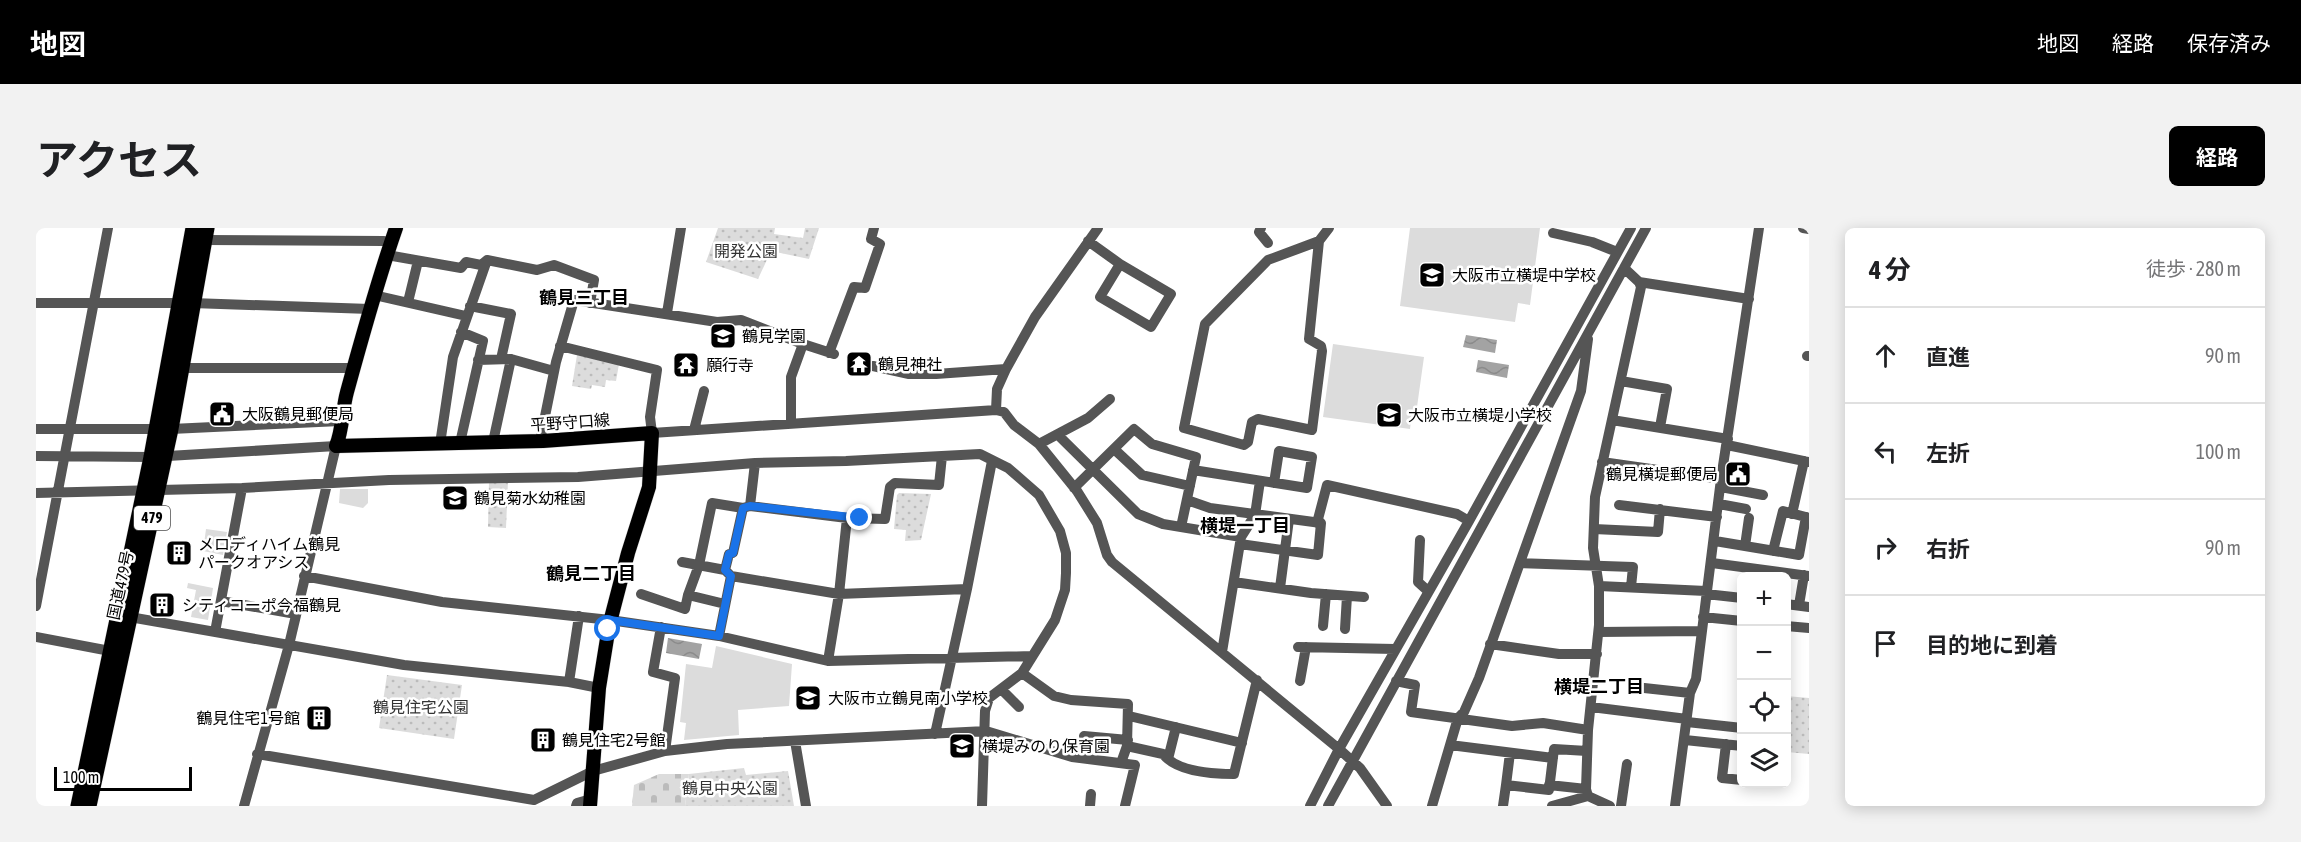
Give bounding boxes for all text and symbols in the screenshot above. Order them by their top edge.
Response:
text: 地図 [30,28,86,60]
text: 地図 [2037,31,2079,55]
text: 経路 [2112,31,2154,55]
text: 保存済み [2187,31,2271,55]
button: 経路 [2169,126,2265,186]
text: アクセス [36,136,202,184]
park label: 開発公園 [714,242,778,260]
text: 4 分 [1869,255,1911,285]
text: 徒歩 · 280 m [2146,257,2241,280]
school or university icon: 大阪市立横堤中学校 [1417,260,1447,290]
place label: 大阪市立横堤中学校 [1452,266,1596,284]
district label: 鶴見三丁目 [539,287,629,308]
school or university icon: 鶴見学園 [708,321,738,351]
place label: 鶴見学園 [742,327,806,345]
icon: ahead [1869,339,1902,372]
text: 直進 [1926,344,1970,370]
text: 90 m [2205,344,2241,367]
temple icon: 鶴見神社 [844,349,874,379]
temple icon: 願行寺 [671,350,701,380]
place label: 鶴見神社 [878,355,942,373]
place label: 願行寺 [706,356,754,374]
public building icon: 大阪鶴見郵便局 [207,399,237,429]
school or university icon: 大阪市立横堤小学校 [1374,400,1404,430]
place label: 大阪鶴見郵便局 [242,405,354,423]
place label: 大阪市立横堤小学校 [1408,406,1552,424]
street label: 平野守口線 [529,410,611,434]
icon: left [1869,435,1902,468]
text: 左折 [1926,440,1970,466]
text: 100 m [2196,440,2241,463]
public building icon: 鶴見横堤郵便局 [1723,459,1753,489]
place label: 鶴見横堤郵便局 [1606,465,1718,483]
school or university icon: 鶴見菊水幼稚園 [440,483,470,513]
place label: 鶴見菊水幼稚園 [474,489,586,507]
route end [846,504,872,530]
road number: 479 [134,506,170,530]
district label: 横堤一丁目 [1200,515,1290,536]
icon: right [1869,531,1902,564]
place label: メロディハイム鶴見 パークオアシス [198,535,340,571]
text: 右折 [1926,536,1970,562]
text: 90 m [2205,536,2241,559]
building icon: メロディハイム鶴見 パークオアシス [164,538,194,568]
street label: 国道479号 [104,549,136,621]
district label: 鶴見二丁目 [546,563,636,584]
map controls [1737,572,1791,788]
button: + [1737,572,1791,626]
building icon: シティコーポ今福鶴見 [147,590,177,620]
place label: シティコーポ今福鶴見 [182,596,341,614]
route start [594,615,620,641]
button: − [1737,626,1791,680]
icon: arrive [1869,627,1902,660]
text: 目的地に到着 [1926,632,2058,658]
district label: 横堤二丁目 [1554,676,1644,697]
button: locate [1737,680,1791,734]
school or university icon: 大阪市立鶴見南小学校 [793,683,823,713]
place label: 大阪市立鶴見南小学校 [828,689,988,707]
park label: 鶴見住宅公園 [373,698,469,716]
building icon: 鶴見住宅1号館 [304,703,334,733]
place label: 鶴見住宅1号館 [196,709,300,727]
building icon: 鶴見住宅2号館 [528,725,558,755]
place label: 鶴見住宅2号館 [562,731,666,749]
school or university icon: 横堤みのり保育園 [947,731,977,761]
button: layers [1737,734,1791,788]
place label: 横堤みのり保育園 [982,737,1110,755]
scale bar [54,764,192,792]
text: 100 m [63,768,99,786]
park label: 鶴見中央公園 [682,779,778,797]

